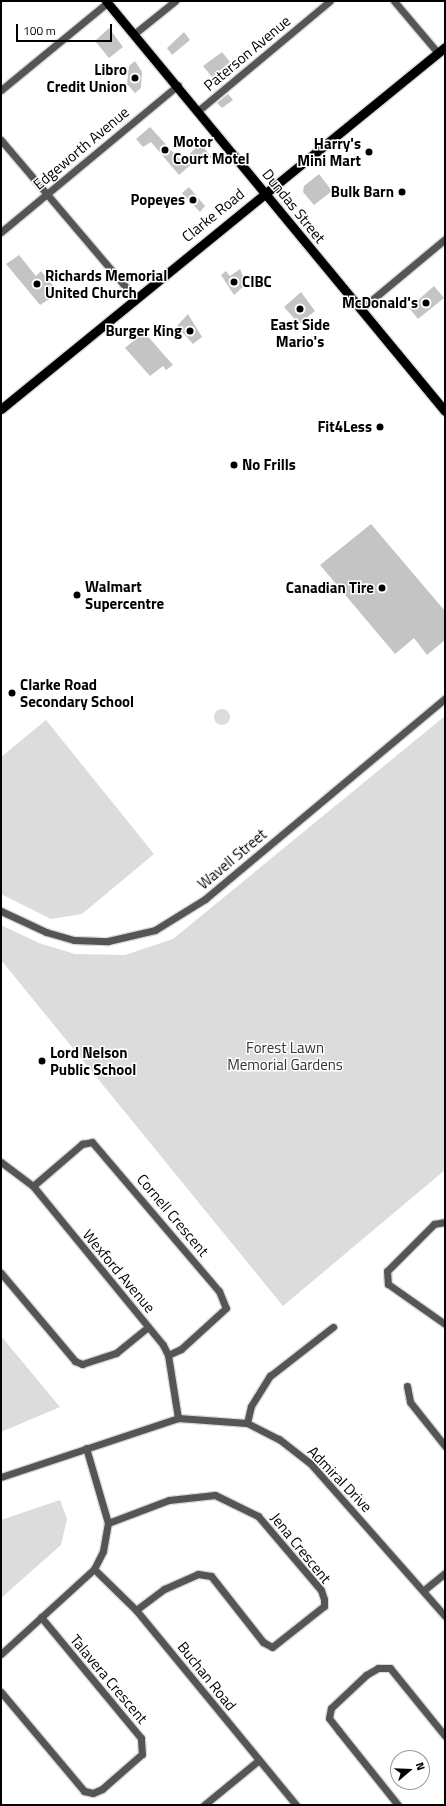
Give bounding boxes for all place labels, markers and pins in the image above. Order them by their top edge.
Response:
place label: Libro Credit Union [47,60,127,95]
marker: Libro Credit Union [130,73,140,83]
place label: Motor Court Motel [173,132,250,167]
place label: Harry's Mini Mart [297,134,361,169]
marker: Motor Court Motel [160,145,170,155]
marker: Harry's Mini Mart [364,147,374,157]
place label: Bulk Barn [331,183,394,201]
marker: Bulk Barn [397,187,407,197]
place label: Popeyes [130,191,185,209]
marker: Popeyes [188,195,198,205]
place label: Richards Memorial United Church [45,266,167,301]
place label: CIBC [242,273,272,291]
marker: CIBC [229,277,239,287]
marker: Richards Memorial United Church [32,279,42,289]
place label: McDonald's [342,294,418,312]
marker: McDonald's [421,298,431,308]
marker: East Side Mario's [295,304,305,314]
place label: East Side Mario's [270,315,330,350]
place label: Burger King [105,322,182,340]
marker: Burger King [185,326,195,336]
place label: Fit4Less [317,418,372,436]
marker: Fit4Less [375,422,385,432]
place label: No Frills [242,456,296,474]
marker: No Frills [229,460,239,470]
place label: Walmart Supercentre [85,577,164,612]
place label: Canadian Tire [286,579,374,597]
marker: Canadian Tire [377,583,387,593]
marker: Walmart Supercentre [72,590,82,600]
place label: Clarke Road Secondary School [20,675,134,710]
marker: Clarke Road Secondary School [7,688,17,698]
place label: Lord Nelson Public School [50,1043,136,1078]
marker: Lord Nelson Public School [37,1056,47,1066]

